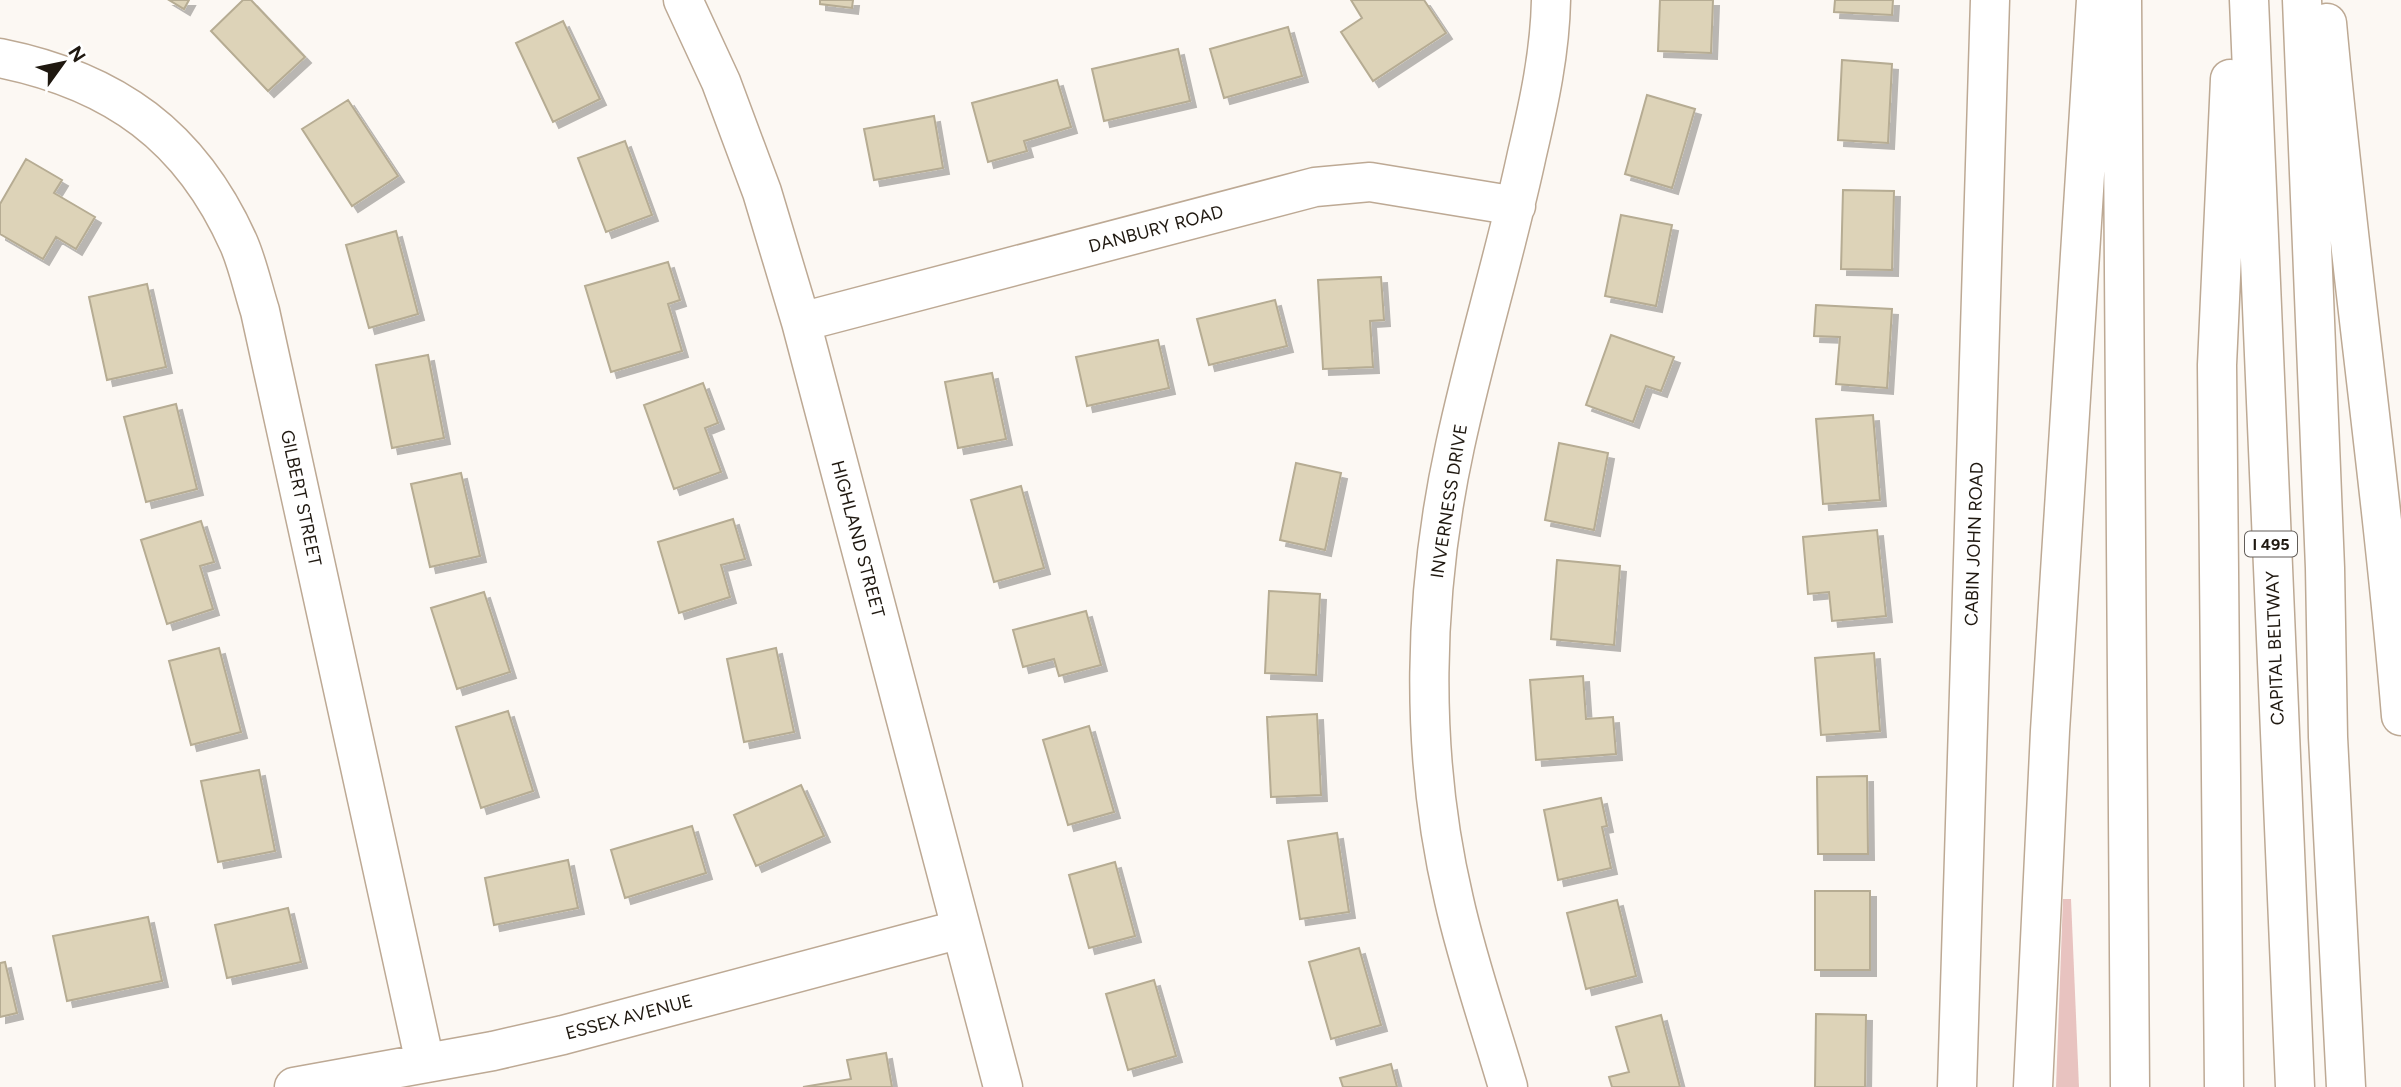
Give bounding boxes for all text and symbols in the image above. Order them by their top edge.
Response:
north arrow [28,28,98,98]
text: N [63,42,90,66]
street label: DANBURY ROAD [1086,200,1226,258]
street label: INVERNESS DRIVE [1426,422,1472,580]
street label: GILBERT STREET [276,428,326,568]
street label: HIGHLAND STREET [826,458,890,620]
street label: CABIN JOHN ROAD [1960,461,1988,627]
road number: I 495 [2245,531,2297,556]
street label: CAPITAL BELTWAY [2261,570,2289,726]
street label: ESSEX AVENUE [563,989,695,1045]

